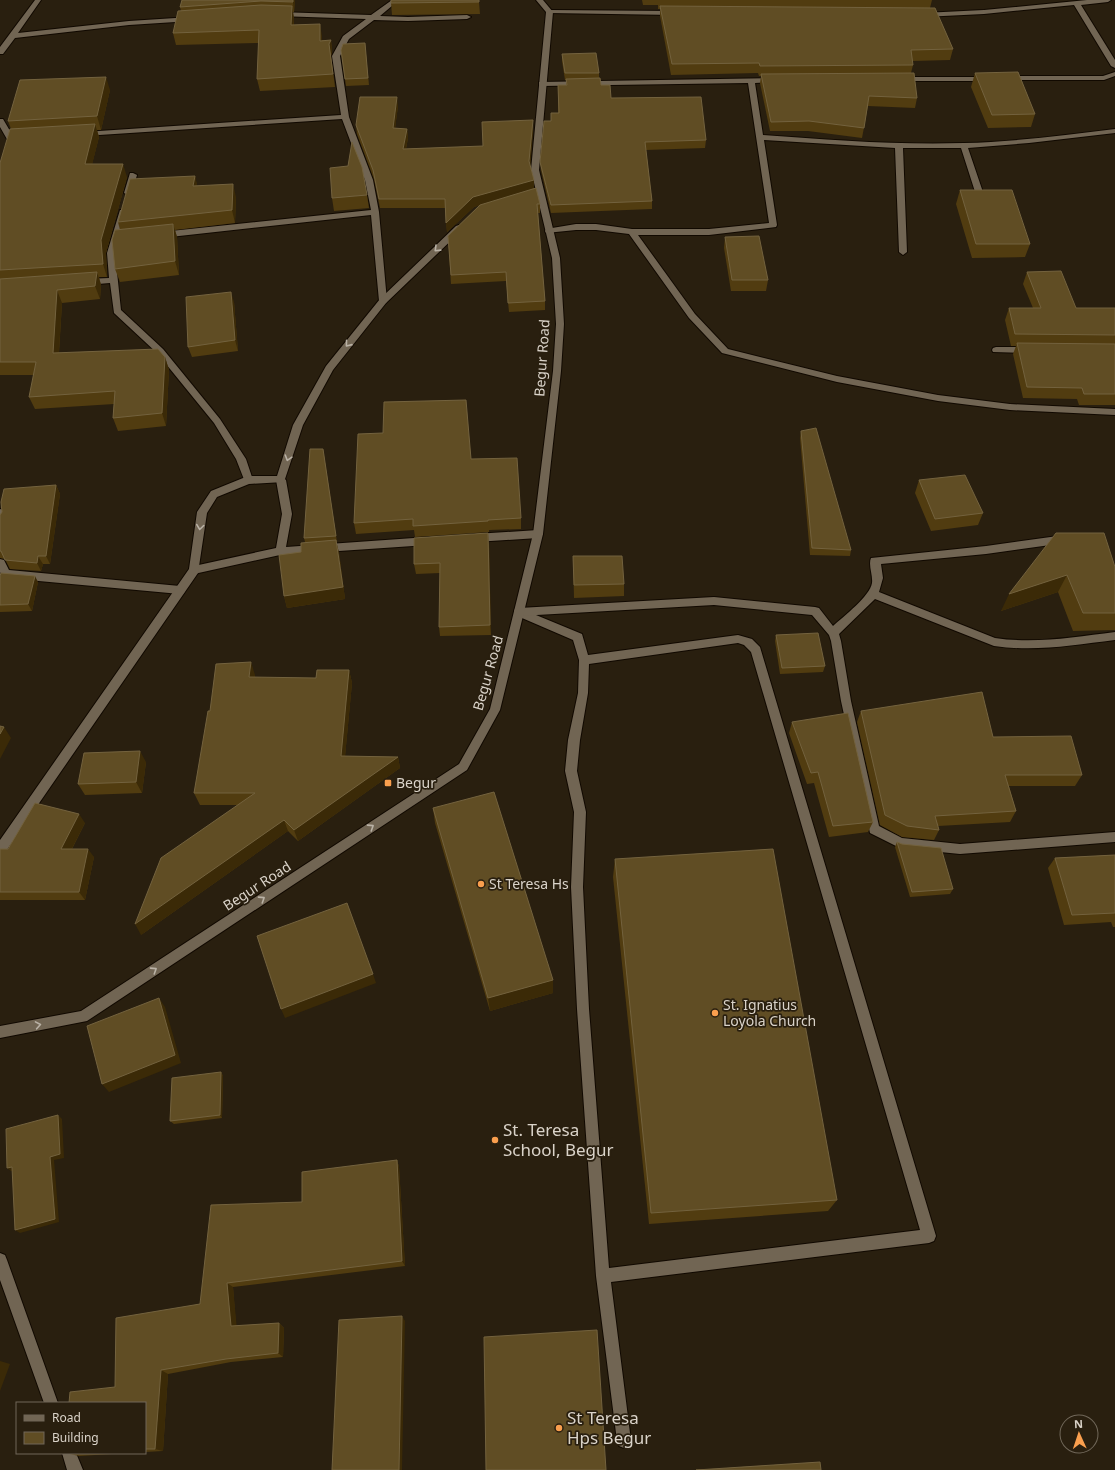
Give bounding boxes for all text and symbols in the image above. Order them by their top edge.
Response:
one-way arrow [434,245,442,252]
street label: Begur Road [529,319,554,397]
one-way arrow [346,340,353,347]
one-way arrow [284,454,293,461]
one-way arrow [196,524,205,531]
street label: Begur Road [468,633,507,713]
place label: Begur [396,773,436,792]
marker: Begur [383,778,393,788]
one-way arrow [367,825,374,832]
street label: Begur Road [219,857,294,915]
place label: St Teresa Hs [489,874,569,893]
marker: St Teresa Hs [476,879,486,889]
one-way arrow [258,897,265,904]
one-way arrow [150,967,157,975]
place label: St. Ignatius Loyola Church [723,995,816,1030]
marker: St. Ignatius Loyola Church [710,1008,720,1018]
one-way arrow [35,1021,42,1029]
place label: St. Teresa School, Begur [503,1118,614,1161]
marker: St. Teresa School, Begur [490,1135,500,1145]
legend [16,1402,146,1454]
place label: St Teresa Hps Begur [567,1406,651,1449]
text: Road [52,1409,81,1426]
north arrow [1059,1414,1099,1454]
text: N [1074,1416,1083,1431]
marker: St Teresa Hps Begur [554,1423,564,1433]
text: Building [52,1429,99,1446]

